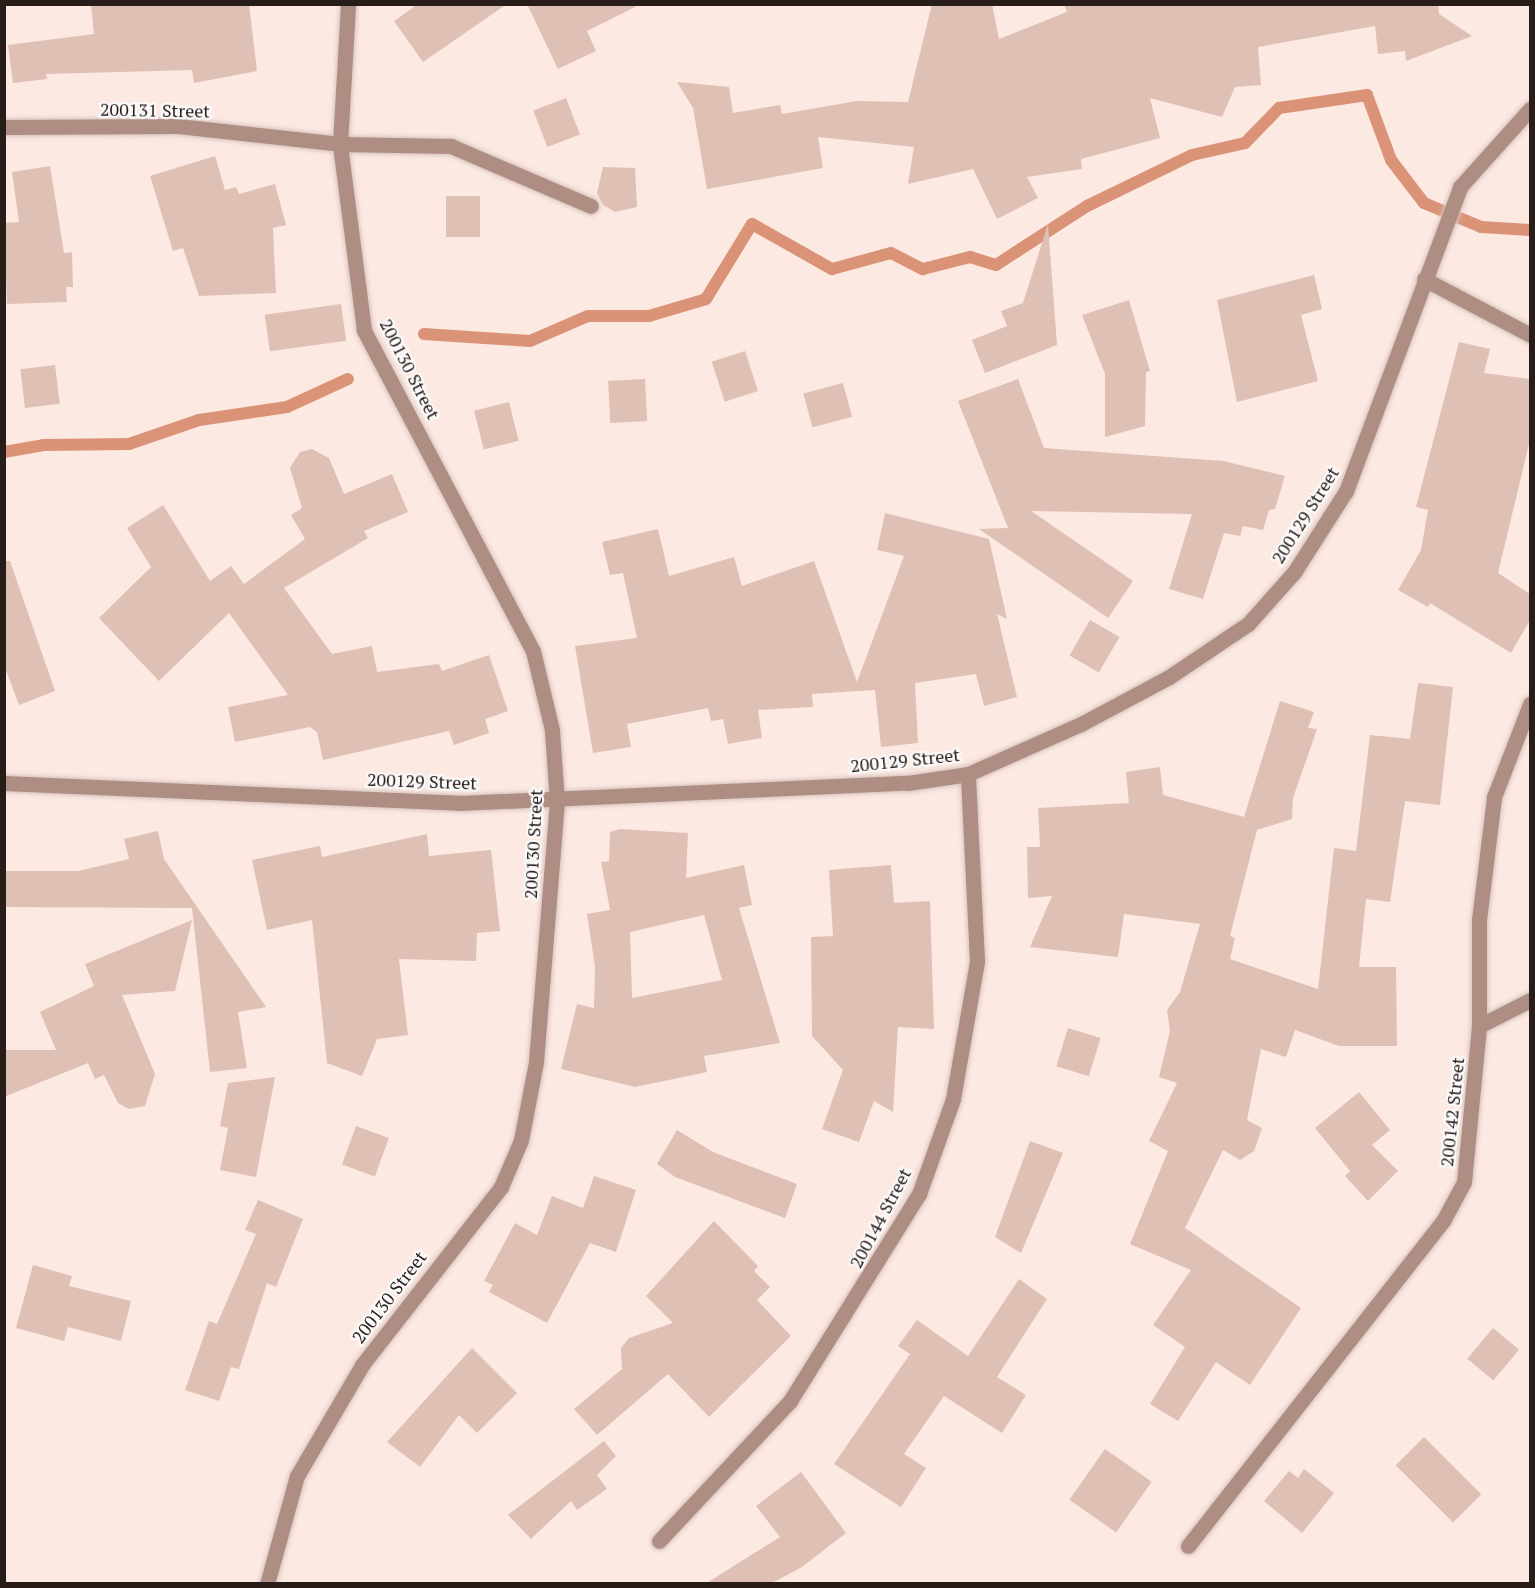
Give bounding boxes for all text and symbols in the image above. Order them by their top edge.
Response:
street label: 200131 Street [100,98,210,122]
street label: 200130 Street [375,315,445,423]
street label: 200129 Street [1267,463,1343,567]
street label: 200129 Street [849,744,961,776]
street label: 200129 Street [367,768,477,794]
street label: 200130 Street [519,789,547,899]
street label: 200142 Street [1436,1056,1468,1168]
street label: 200144 Street [845,1164,915,1272]
street label: 200130 Street [347,1247,431,1347]

